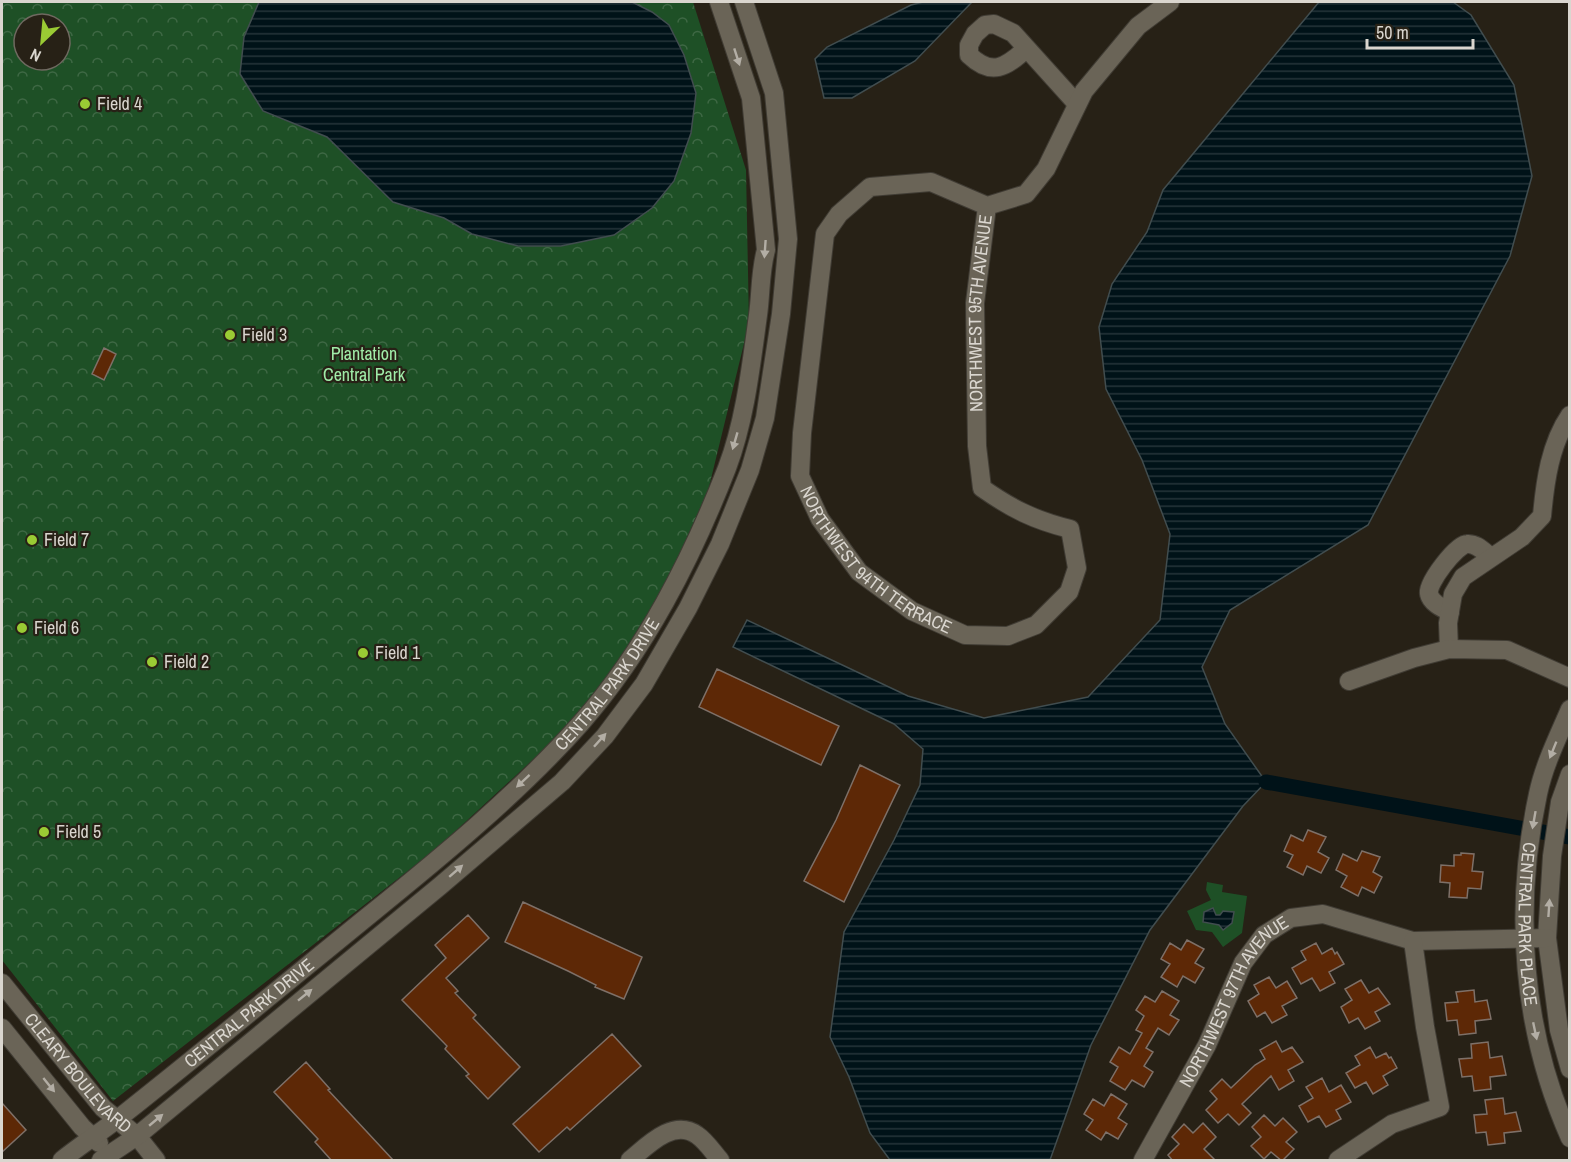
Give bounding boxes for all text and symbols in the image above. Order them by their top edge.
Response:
north arrow [12,12,72,72]
scale bar [1367,12,1474,50]
text: 50 m [1376,20,1409,45]
text: N [26,44,45,67]
one-way arrow [733,48,743,66]
place label: Field 4 [97,91,142,116]
marker: Field 4 [78,97,92,111]
street label: NORTHWEST 95TH AVENUE [962,213,998,412]
one-way arrow [760,240,769,259]
place label: Field 3 [242,322,287,347]
marker: Field 3 [223,328,237,342]
park label: Plantation Central Park [323,341,406,387]
one-way arrow [729,432,739,450]
street label: NORTHWEST 94TH TERRACE [794,482,956,640]
place label: Field 7 [44,527,89,552]
marker: Field 7 [25,533,39,547]
street label: CENTRAL PARK DRIVE [549,613,665,756]
place label: Field 6 [34,615,79,640]
marker: Field 6 [15,621,29,635]
place label: Field 1 [375,640,421,665]
marker: Field 1 [356,646,370,660]
place label: Field 2 [164,649,209,674]
marker: Field 2 [145,655,159,669]
one-way arrow [593,734,607,748]
one-way arrow [1548,742,1558,760]
one-way arrow [516,774,531,788]
one-way arrow [1529,811,1538,830]
place label: Field 5 [56,819,101,844]
marker: Field 5 [37,825,51,839]
street label: CENTRAL PARK PLACE [1512,841,1544,1008]
one-way arrow [448,865,463,878]
one-way arrow [1544,898,1554,917]
street label: NORTHWEST 97TH AVENUE [1173,910,1293,1092]
street label: CENTRAL PARK DRIVE [179,952,319,1073]
one-way arrow [298,989,313,1002]
street label: CLEARY BOULEVARD [19,1007,137,1139]
one-way arrow [1531,1022,1540,1041]
one-way arrow [42,1077,55,1093]
one-way arrow [148,1114,163,1127]

